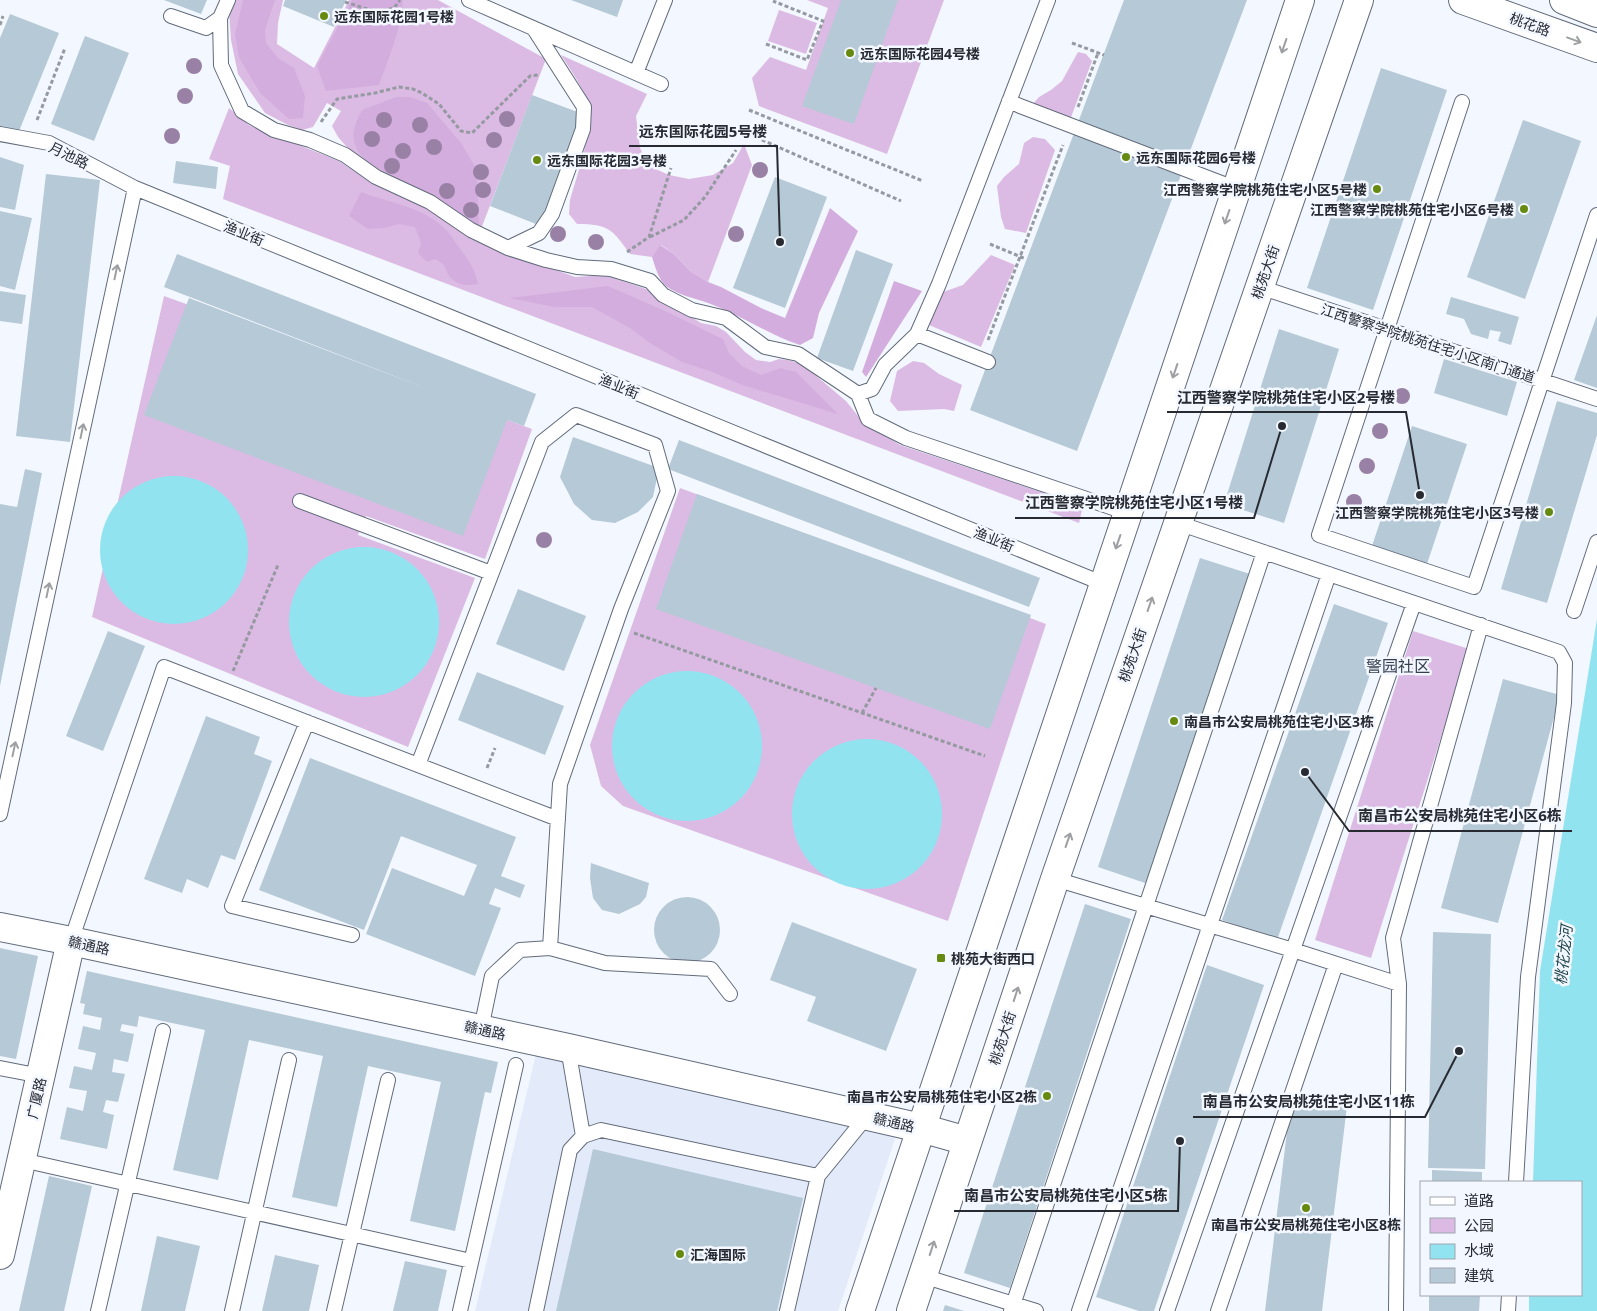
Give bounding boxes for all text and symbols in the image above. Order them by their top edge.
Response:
place label: 远东国际花园1号楼 [334,7,454,26]
street label: 桃花路 [1507,8,1553,40]
marker: 远东国际花园1号楼 [318,10,330,22]
one-way arrow [1566,36,1582,45]
one-way arrow [1279,38,1289,54]
place label: 远东国际花园4号楼 [860,44,980,63]
marker: 远东国际花园4号楼 [844,47,856,59]
callout: 远东国际花园5号楼 [629,116,777,146]
text: 远东国际花园5号楼 [639,121,767,141]
street label: 月池路 [46,137,92,173]
place label: 远东国际花园6号楼 [1136,148,1256,167]
place label: 远东国际花园3号楼 [547,151,667,170]
marker: 远东国际花园6号楼 [1120,151,1132,163]
marker: 远东国际花园3号楼 [531,154,543,166]
place label: 江西警察学院桃苑住宅小区5号楼 [1163,180,1367,199]
marker: 江西警察学院桃苑住宅小区5号楼 [1371,183,1383,195]
place label: 江西警察学院桃苑住宅小区6号楼 [1310,200,1514,219]
marker: 江西警察学院桃苑住宅小区6号楼 [1518,203,1530,215]
one-way arrow [1222,209,1231,224]
street label: 渔业街 [221,216,267,250]
street label: 桃苑大街 [1247,242,1283,302]
one-way arrow [112,265,122,281]
street label: 江西警察学院桃苑住宅小区南门通道 [1319,299,1537,387]
one-way arrow [1170,363,1180,379]
street label: 渔业街 [596,369,642,403]
callout: 江西警察学院桃苑住宅小区2号楼 [1167,382,1406,412]
text: 江西警察学院桃苑住宅小区2号楼 [1177,387,1395,407]
one-way arrow [78,424,87,440]
callout: 江西警察学院桃苑住宅小区1号楼 [1015,488,1254,518]
text: 江西警察学院桃苑住宅小区1号楼 [1025,492,1243,512]
place label: 江西警察学院桃苑住宅小区3号楼 [1335,503,1539,522]
marker: 江西警察学院桃苑住宅小区3号楼 [1543,506,1555,518]
street label: 渔业街 [971,522,1017,556]
one-way arrow [1113,533,1122,549]
one-way arrow [44,583,53,599]
one-way arrow [1146,597,1155,612]
street label: 桃苑大街 [1114,625,1150,685]
district label: 警园社区 [1366,655,1430,677]
place label: 南昌市公安局桃苑住宅小区3栋 [1184,712,1374,731]
marker: 南昌市公安局桃苑住宅小区3栋 [1168,715,1180,727]
one-way arrow [10,741,19,757]
callout: 南昌市公安局桃苑住宅小区6栋 [1349,801,1572,831]
text: 南昌市公安局桃苑住宅小区6栋 [1358,805,1562,825]
one-way arrow [1064,833,1073,848]
water label: 桃花龙河 [1550,921,1576,986]
street label: 赣通路 [66,931,112,959]
place label: 桃苑大街西口 [951,949,1035,968]
marker: 桃苑大街西口 [935,952,947,964]
one-way arrow [1012,987,1022,1003]
street label: 桃苑大街 [984,1008,1020,1068]
street label: 赣通路 [462,1016,508,1044]
street label: 广厦路 [22,1075,50,1121]
place label: 南昌市公安局桃苑住宅小区2栋 [847,1087,1037,1106]
callout: 南昌市公安局桃苑住宅小区11栋 [1193,1087,1425,1117]
marker: 南昌市公安局桃苑住宅小区2栋 [1041,1090,1053,1102]
text: 南昌市公安局桃苑住宅小区11栋 [1203,1091,1415,1111]
street label: 赣通路 [871,1108,917,1136]
callout: 南昌市公安局桃苑住宅小区5栋 [954,1181,1178,1211]
legend [1420,1181,1582,1296]
text: 南昌市公安局桃苑住宅小区5栋 [964,1185,1168,1205]
text: 道路 [1464,1190,1494,1210]
marker: 南昌市公安局桃苑住宅小区8栋 [1300,1202,1312,1214]
place label: 南昌市公安局桃苑住宅小区8栋 [1211,1215,1401,1234]
text: 公园 [1464,1215,1494,1235]
text: 水域 [1464,1240,1494,1260]
one-way arrow [928,1241,937,1256]
place label: 汇海国际 [690,1245,746,1264]
marker: 汇海国际 [674,1248,686,1260]
text: 建筑 [1464,1265,1494,1285]

